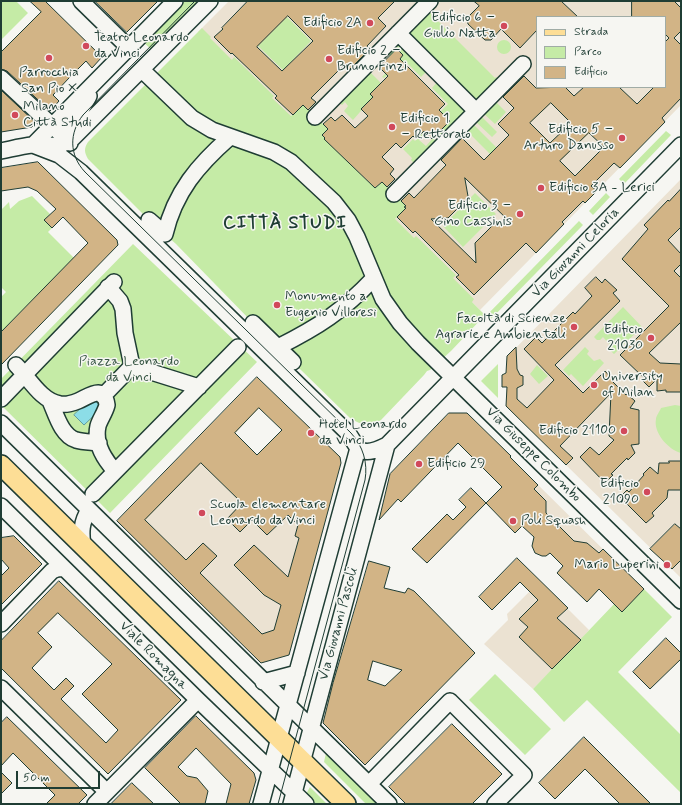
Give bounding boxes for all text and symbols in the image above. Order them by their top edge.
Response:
place label: Edificio 6 – Giulio Natta [424,10,496,42]
place label: Edificio 2A [303,15,362,31]
legend [536,16,666,88]
marker: Edificio 2A [365,18,375,28]
marker: Edificio 6 – Giulio Natta [499,21,509,31]
text: Strada [574,24,608,40]
place label: Teatro Leonardo da Vinci [94,30,189,62]
marker: Teatro Leonardo da Vinci [81,41,91,51]
place label: Edificio 2 – Bruno Finzi [337,43,407,76]
text: Parco [574,44,602,60]
marker: Parrocchia San Pio X [44,53,54,63]
marker: Edificio 2 – Bruno Finzi [324,54,334,64]
text: Edificio [574,64,608,80]
place label: Parrocchia San Pio X [19,65,79,98]
place label: Milano Città Studi [23,99,92,132]
marker: Milano Città Studi [10,110,20,120]
place label: Edificio 1 – Rettorato [400,111,471,144]
marker: Edificio 1 – Rettorato [387,122,397,132]
place label: Edificio 5 – Arturo Danusso [524,122,614,154]
marker: Edificio 5 – Arturo Danusso [617,133,627,143]
place label: Edificio 3A - Lerici [549,180,655,196]
marker: Edificio 3A - Lerici [536,183,546,193]
place label: Edificio 3 – Gino Cassinis [434,198,512,230]
street label: Via Giovanni Celoria [529,204,623,302]
marker: Edificio 3 – Gino Cassinis [515,209,525,219]
district label: CITTÀ STUDI [220,213,350,235]
place label: Monumento a Eugenio Villoresi [285,289,376,322]
marker: Monumento a Eugenio Villoresi [272,300,282,310]
place label: Facoltà di Scienze Agrarie e Ambientali [435,311,566,344]
marker: Facoltà di Scienze Agrarie e Ambientali [569,322,579,332]
place label: Edificio 21030 [604,322,643,354]
marker: Edificio 21030 [646,333,656,343]
park label: Piazza Leonardo da Vinci [79,354,179,386]
place label: University of Milan [602,369,663,402]
marker: University of Milan [589,380,599,390]
street label: Via Giuseppe Colombo [482,404,584,506]
place label: Hotel Leonardo da Vinci [319,417,407,450]
place label: Edificio 21100 [539,423,616,439]
marker: Edificio 21100 [619,426,629,436]
marker: Hotel Leonardo da Vinci [306,428,316,438]
place label: Edificio 29 [427,456,485,472]
marker: Edificio 29 [414,459,424,469]
place label: Edificio 21090 [600,476,639,508]
marker: Edificio 21090 [642,487,652,497]
place label: Scuola elementare Leonardo da Vinci [210,497,326,530]
marker: Scuola elementare Leonardo da Vinci [197,508,207,518]
place label: Poli Squash [521,513,586,529]
marker: Poli Squash [508,516,518,526]
place label: Mario Luperini [574,557,659,573]
marker: Mario Luperini [662,560,672,570]
street label: Via Giovanni Pascoli [316,566,362,682]
street label: Viale Romagna [115,618,191,694]
scale bar [18,763,102,789]
text: 50 m [23,770,50,786]

